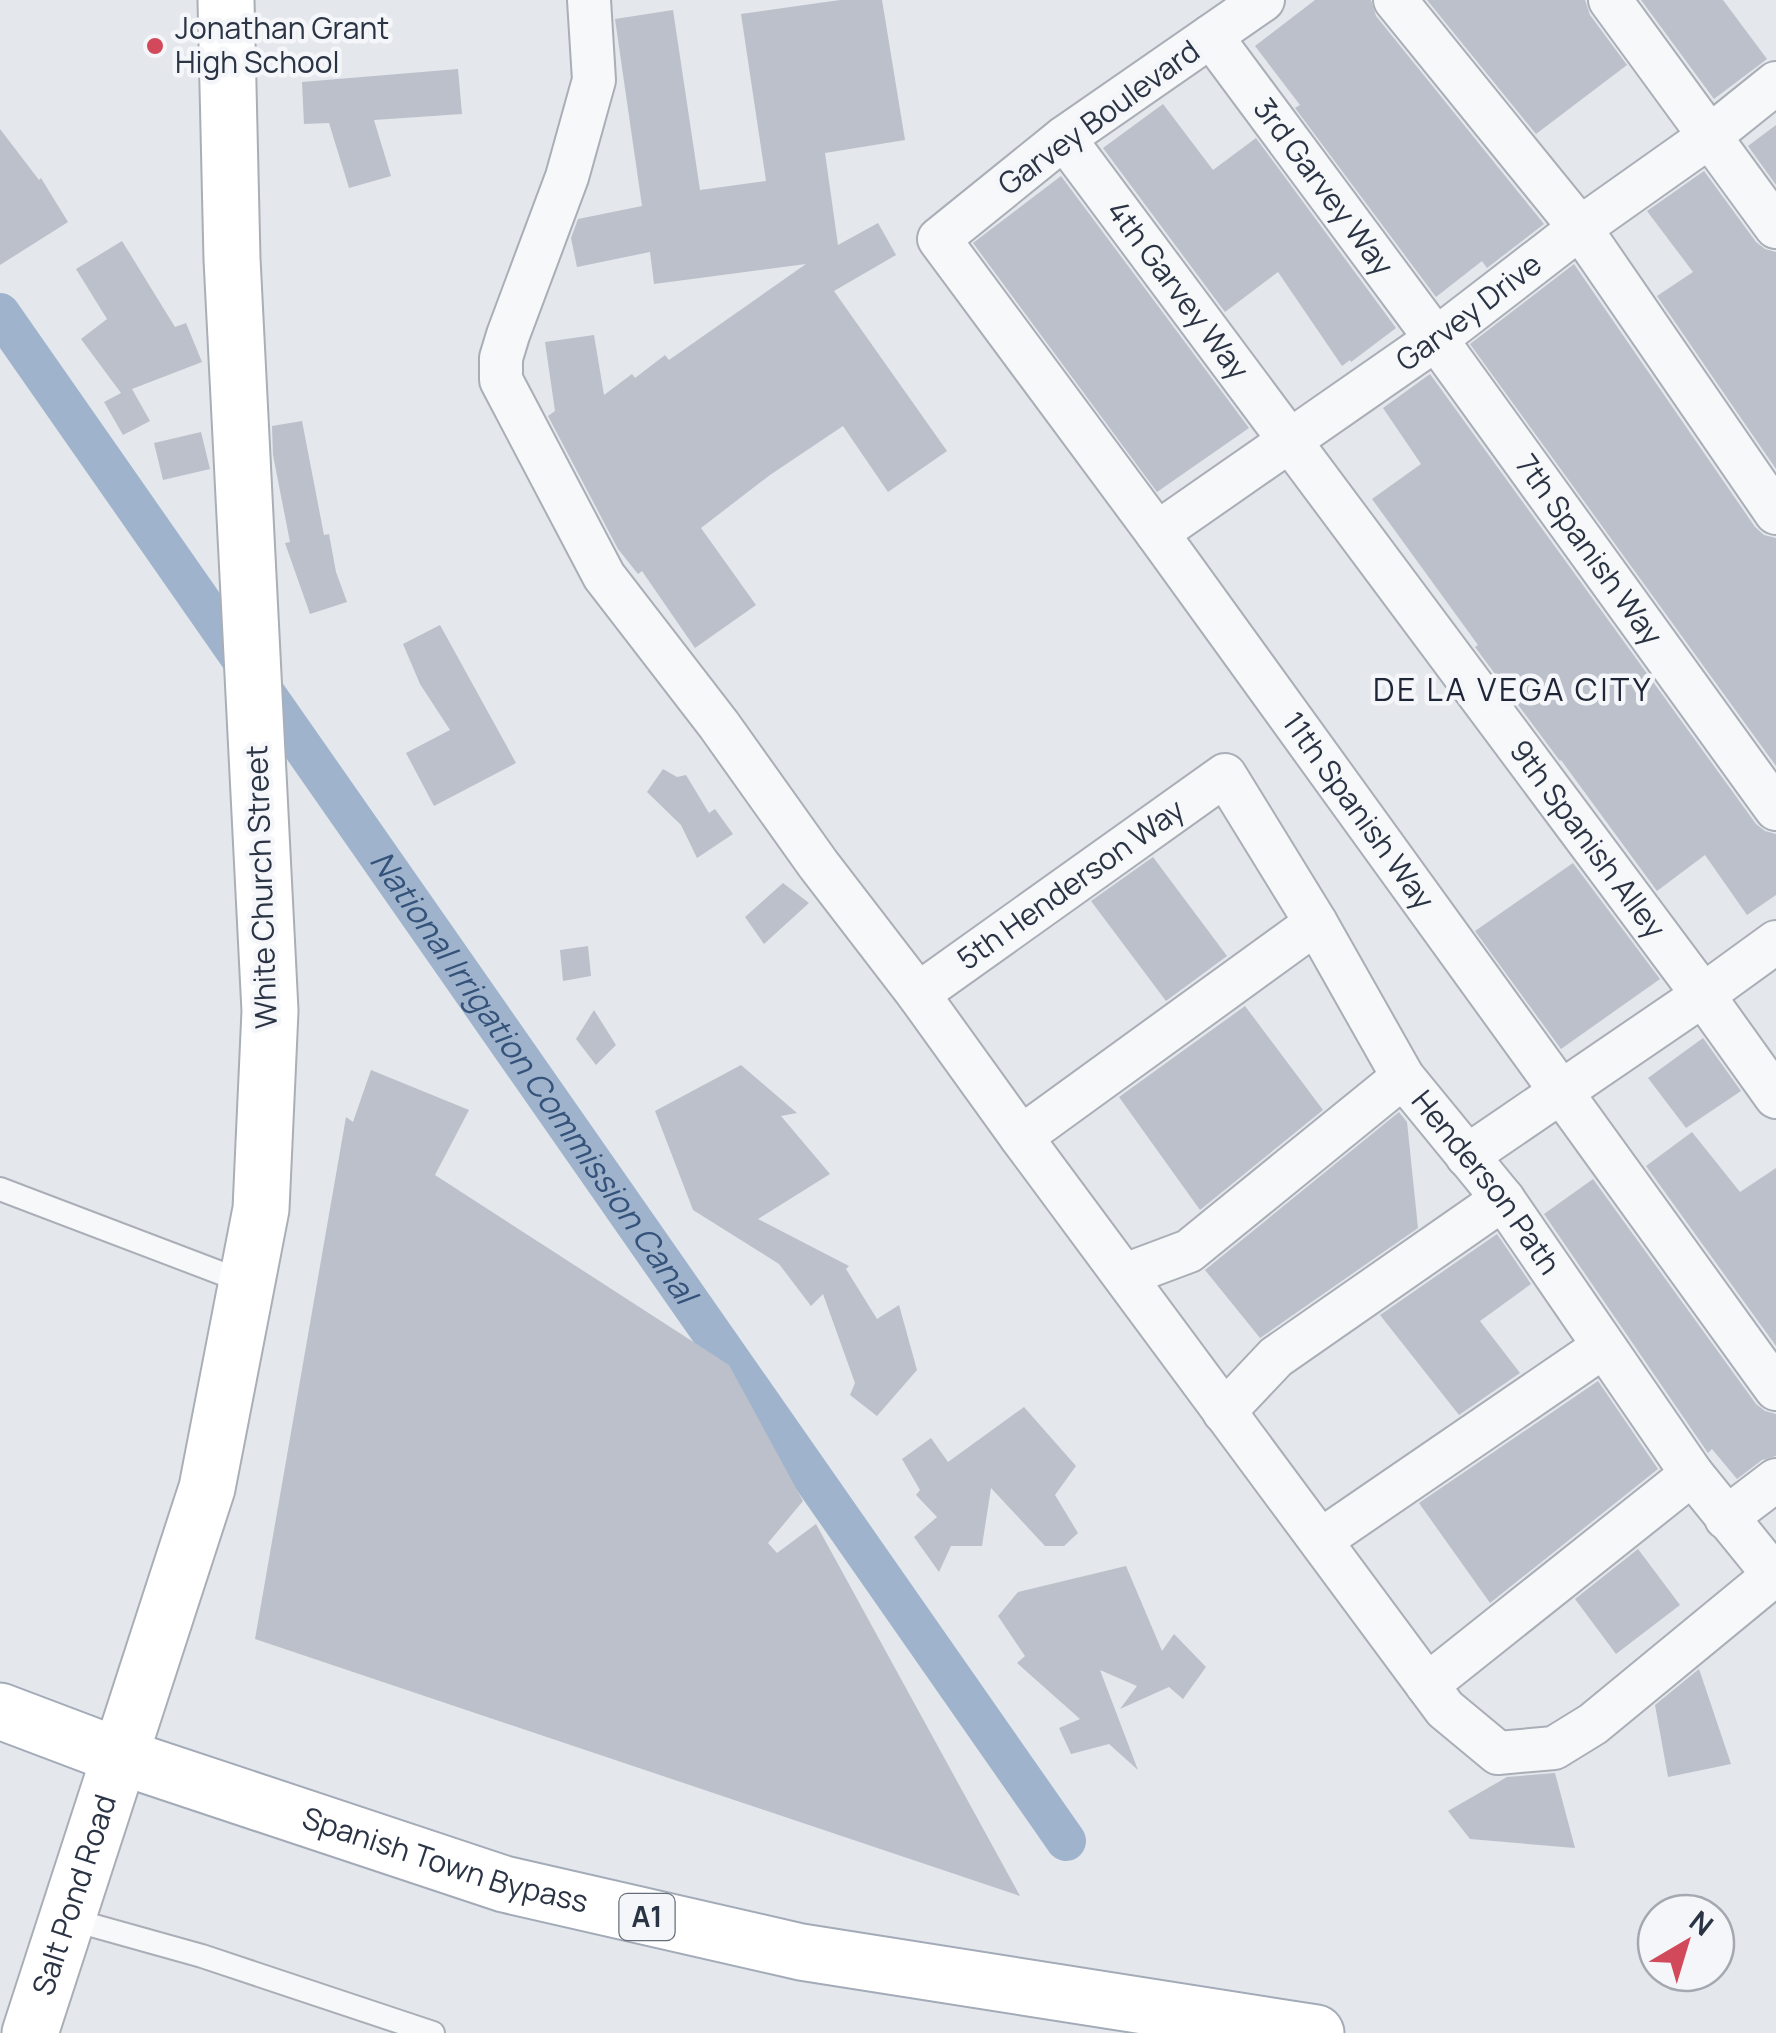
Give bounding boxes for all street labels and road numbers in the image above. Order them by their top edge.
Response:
street label: Garvey Boulevard [989,30,1207,204]
street label: 3rd Garvey Way [1245,89,1404,283]
street label: 4th Garvey Way [1098,191,1259,388]
street label: Garvey Drive [1387,243,1549,380]
street label: 7th Spanish Way [1507,445,1673,653]
street label: 11th Spanish Way [1274,703,1445,918]
street label: 9th Spanish Alley [1501,731,1676,946]
street label: White Church Street [235,744,286,1030]
street label: 5th Henderson Way [948,788,1192,979]
street label: Henderson Path [1403,1081,1571,1282]
street label: Salt Pond Road [22,1789,125,2000]
street label: Spanish Town Bypass [297,1796,592,1922]
road number: A1 [620,1894,674,1940]

